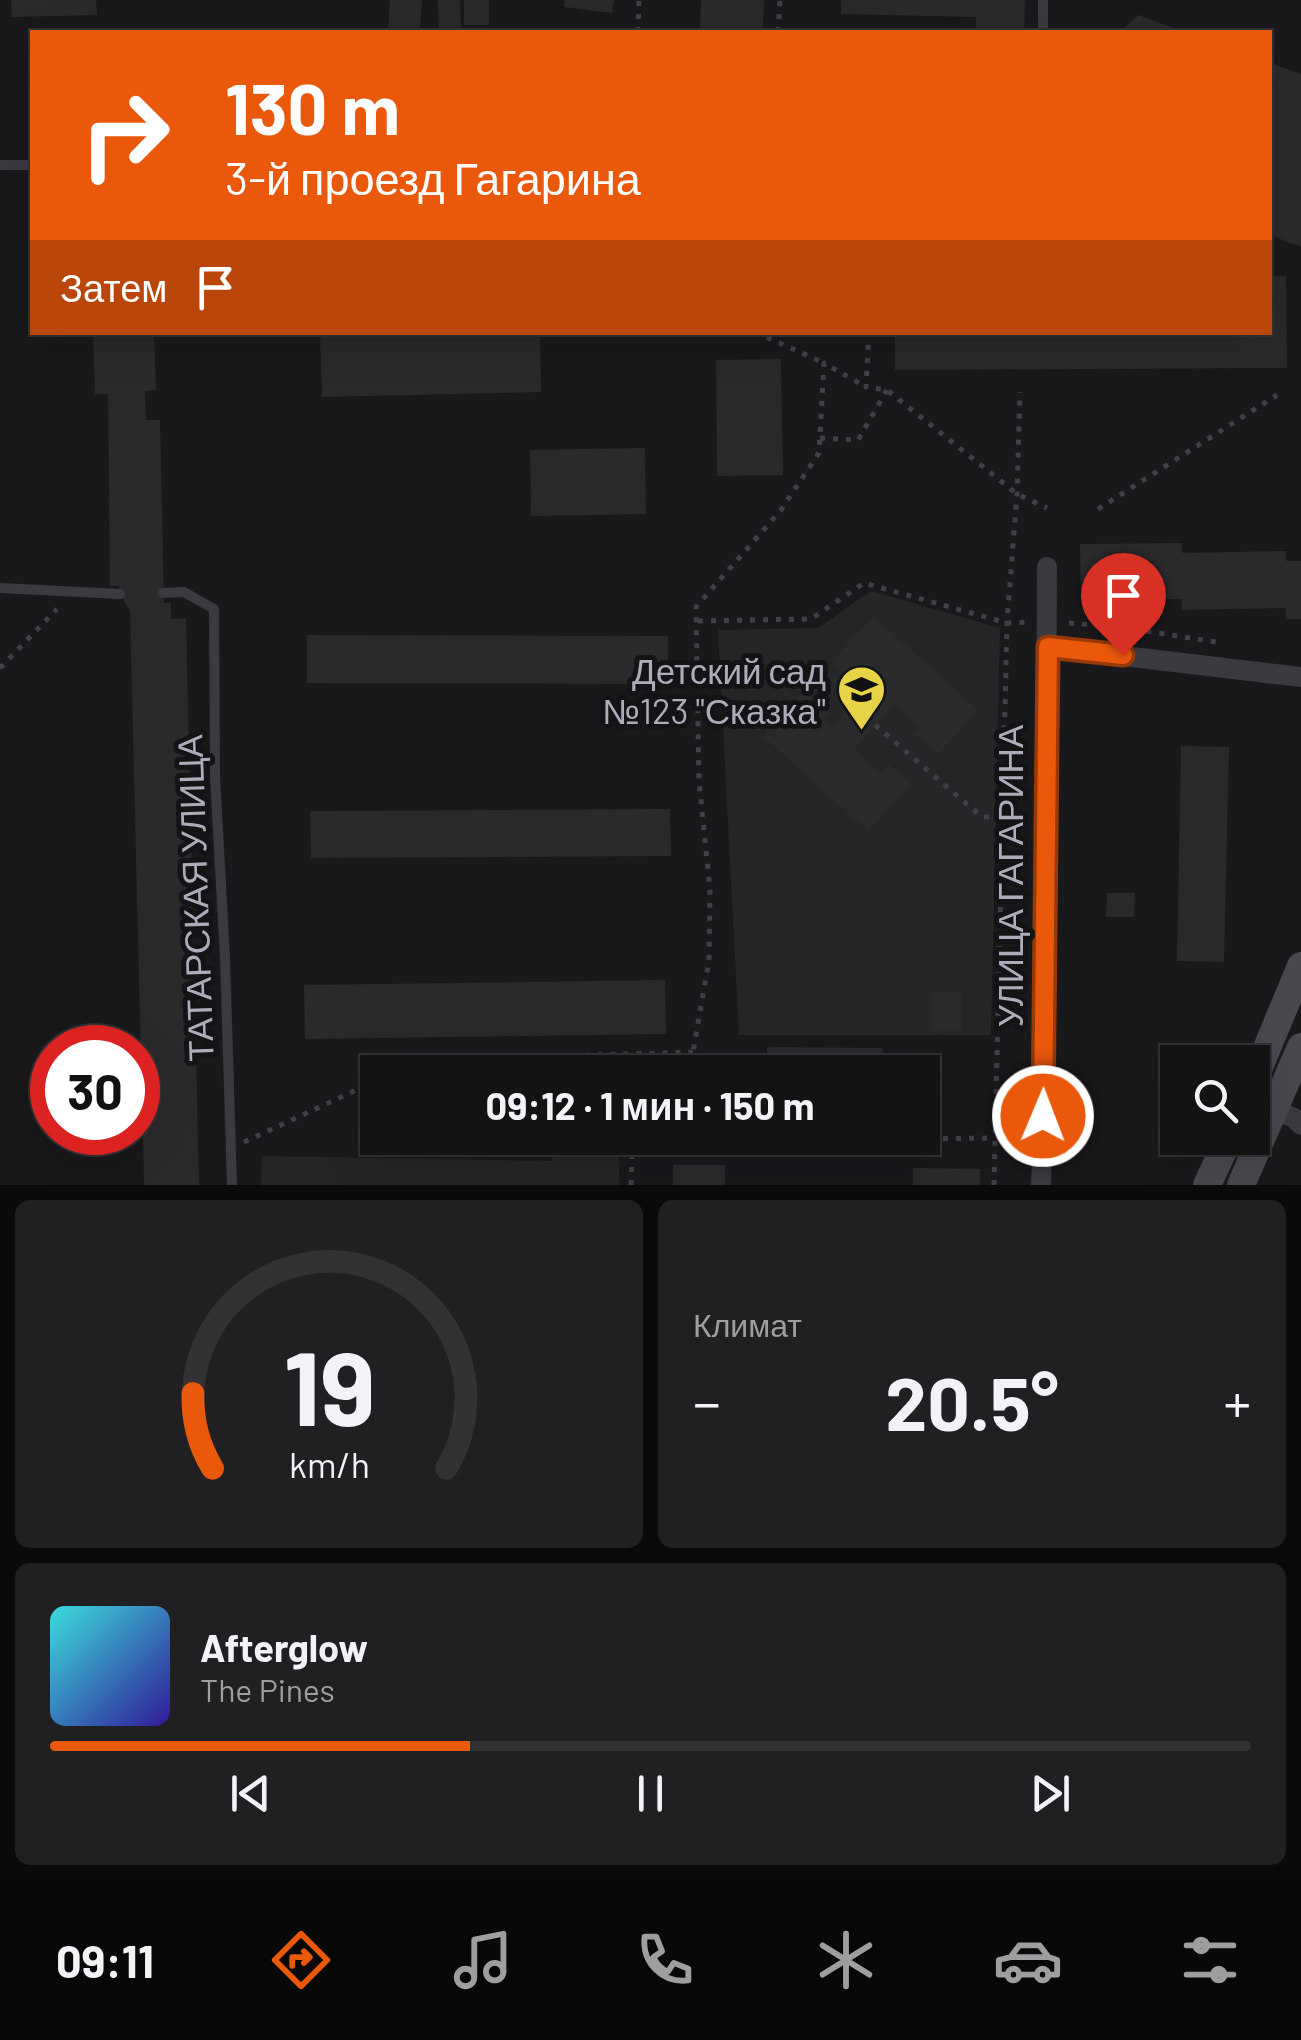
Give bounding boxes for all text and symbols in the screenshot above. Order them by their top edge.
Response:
text: 130 m [225,65,400,149]
icon: right [60,70,190,200]
text: 3-й проезд Гагарина [225,150,641,204]
icon: arrive [188,260,243,315]
text: Затем [60,264,168,310]
pin [1081,553,1166,656]
icon: arrive [1096,568,1151,623]
place label: Детский сад №123 "Сказка" [602,649,826,731]
school or university icon: Детский сад №123 "Сказка" [835,664,887,732]
street label: УЛИЦА ГАГАРИНА [988,724,1030,1027]
street label: ТАТАРСКАЯ УЛИЦА [167,733,221,1062]
speed limit sign: 30 [30,1025,160,1155]
map controls [1160,1045,1270,1155]
button: search [1160,1045,1270,1155]
position arrow [991,1064,1095,1168]
text: 09:12 · 1 мин · 150 m [485,1082,815,1128]
text: Климат [693,1305,802,1343]
text: 19 [283,1322,375,1447]
text: 20.5° [885,1356,1059,1446]
text: − [693,1368,721,1434]
text: + [1223,1368,1251,1434]
text: km/h [289,1442,369,1485]
text: Afterglow [200,1624,368,1670]
text: The Pines [200,1670,335,1708]
icon: previous [223,1766,278,1821]
icon: pause [623,1766,678,1821]
icon: next [1023,1766,1078,1821]
icon: directions [266,1925,336,1995]
icon: music [448,1925,518,1995]
icon: phone [630,1925,700,1995]
icon: climate [811,1925,881,1995]
icon: car [993,1925,1063,1995]
icon: filters [1175,1925,1245,1995]
text: 09:11 [56,1933,154,1987]

